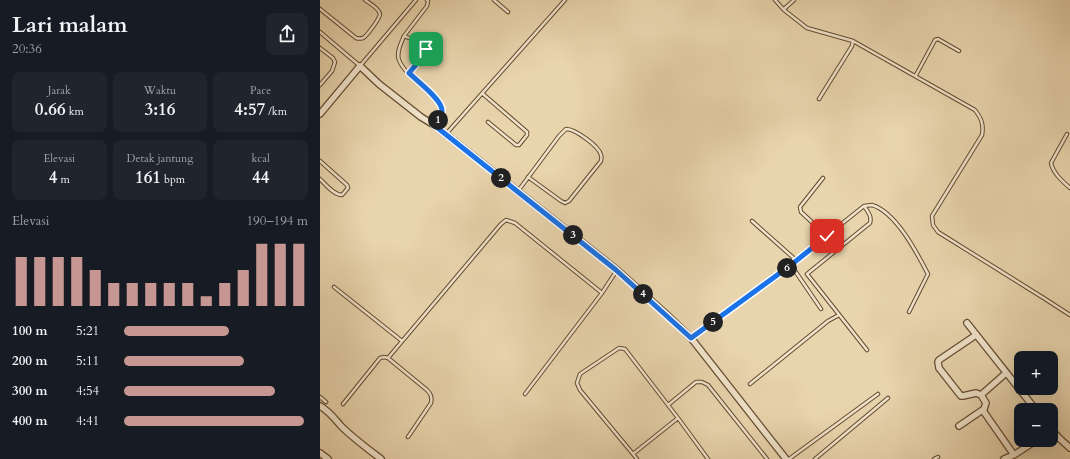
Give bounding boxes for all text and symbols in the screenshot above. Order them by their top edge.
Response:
text: Lari malam [12,10,127,40]
button: share [266,13,308,55]
pin [409,32,443,66]
icon: arrive [415,38,437,60]
text: 20:36 [12,40,42,58]
text: Jarak [48,83,71,98]
text: Waktu [144,83,176,98]
text: Pace [250,83,271,98]
text: 0.66 [35,98,66,121]
text: 3:16 [144,98,176,121]
text: 4:57 [234,98,265,121]
text: km [66,104,84,119]
text: /km [265,104,287,119]
pin: 1 [428,110,448,130]
text: 1 [435,112,441,127]
text: Elevasi [43,151,75,166]
text: Detak jantung [126,151,194,166]
text: kcal [251,151,270,166]
text: 4 [49,166,58,189]
text: 161 [135,166,161,189]
text: 44 [252,166,269,189]
pin: 2 [491,168,511,188]
text: 2 [498,170,504,185]
text: m [58,172,70,187]
text: bpm [161,172,185,187]
text: Elevasi [12,212,49,230]
text: 190–194 m [246,212,308,230]
pin [810,219,844,253]
pin: 3 [563,225,583,245]
icon: check [816,225,838,247]
text: 3 [570,227,576,242]
pin: 6 [777,258,797,278]
text: 6 [784,260,790,275]
pin: 4 [633,284,653,304]
text: 4 [640,286,646,301]
pin: 5 [703,312,723,332]
text: 5 [710,314,716,329]
text: 100 m [12,322,47,340]
text: 5:21 [76,322,99,340]
map controls [1014,351,1058,447]
button: + [1014,351,1058,395]
text: 200 m [12,352,47,370]
text: 5:11 [76,352,99,370]
text: 300 m [12,382,47,400]
text: 4:54 [76,382,99,400]
button: − [1014,403,1058,447]
text: 400 m [12,412,47,430]
text: 4:41 [76,412,99,430]

